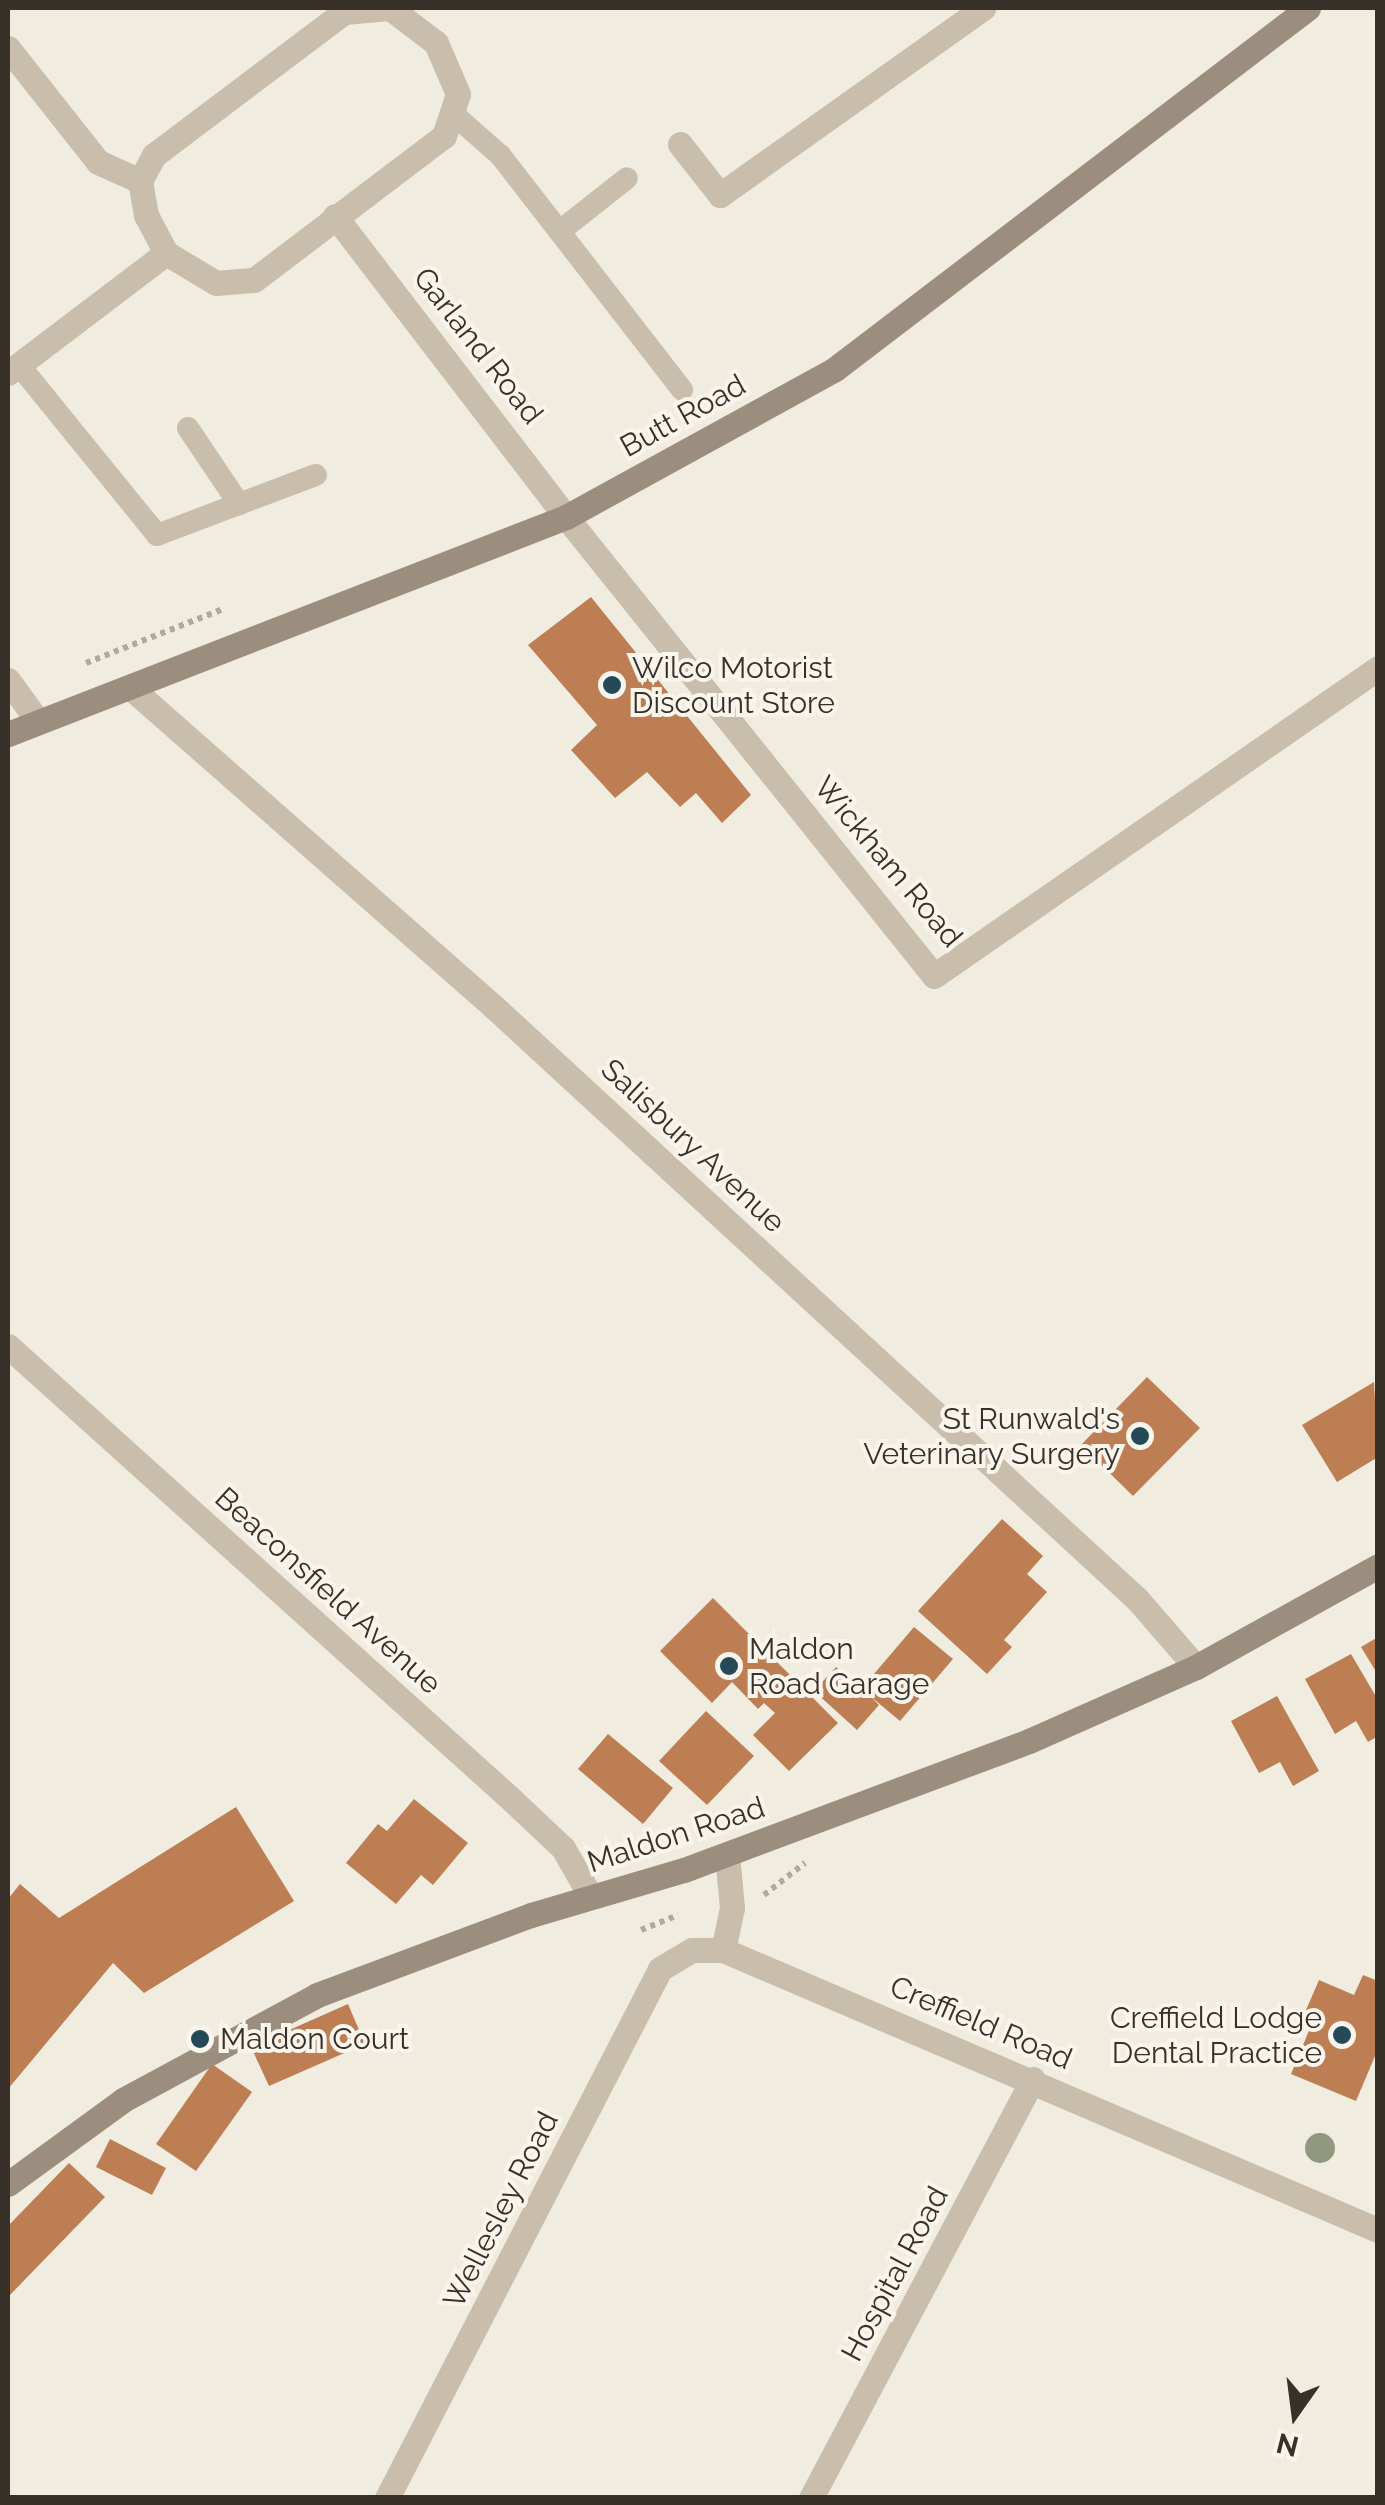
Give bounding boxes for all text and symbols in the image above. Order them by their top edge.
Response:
street label: Garland Road [406,261,550,431]
street label: Butt Road [614,367,752,465]
place label: Wilco Motorist Discount Store [632,650,835,720]
marker: Wilco Motorist Discount Store [601,674,623,696]
street label: Wickham Road [806,769,970,955]
street label: Salisbury Avenue [593,1051,793,1241]
place label: St Runwald's Veterinary Surgery [862,1401,1120,1472]
marker: St Runwald's Veterinary Surgery [1129,1425,1151,1447]
street label: Beaconsfield Avenue [207,1480,449,1702]
place label: Maldon Road Garage [749,1631,929,1702]
marker: Maldon Road Garage [718,1655,740,1677]
street label: Maldon Road [583,1789,769,1881]
street label: Creffield Road [885,1969,1077,2077]
place label: Creffield Lodge Dental Practice [1110,2000,1322,2070]
place label: Maldon Court [220,2021,409,2057]
marker: Creffield Lodge Dental Practice [1331,2024,1353,2046]
marker: Maldon Court [189,2028,211,2050]
street label: Wellesley Road [436,2105,566,2315]
street label: Hospital Road [834,2180,956,2368]
north arrow [1245,2365,1345,2465]
text: N [1273,2426,1302,2463]

